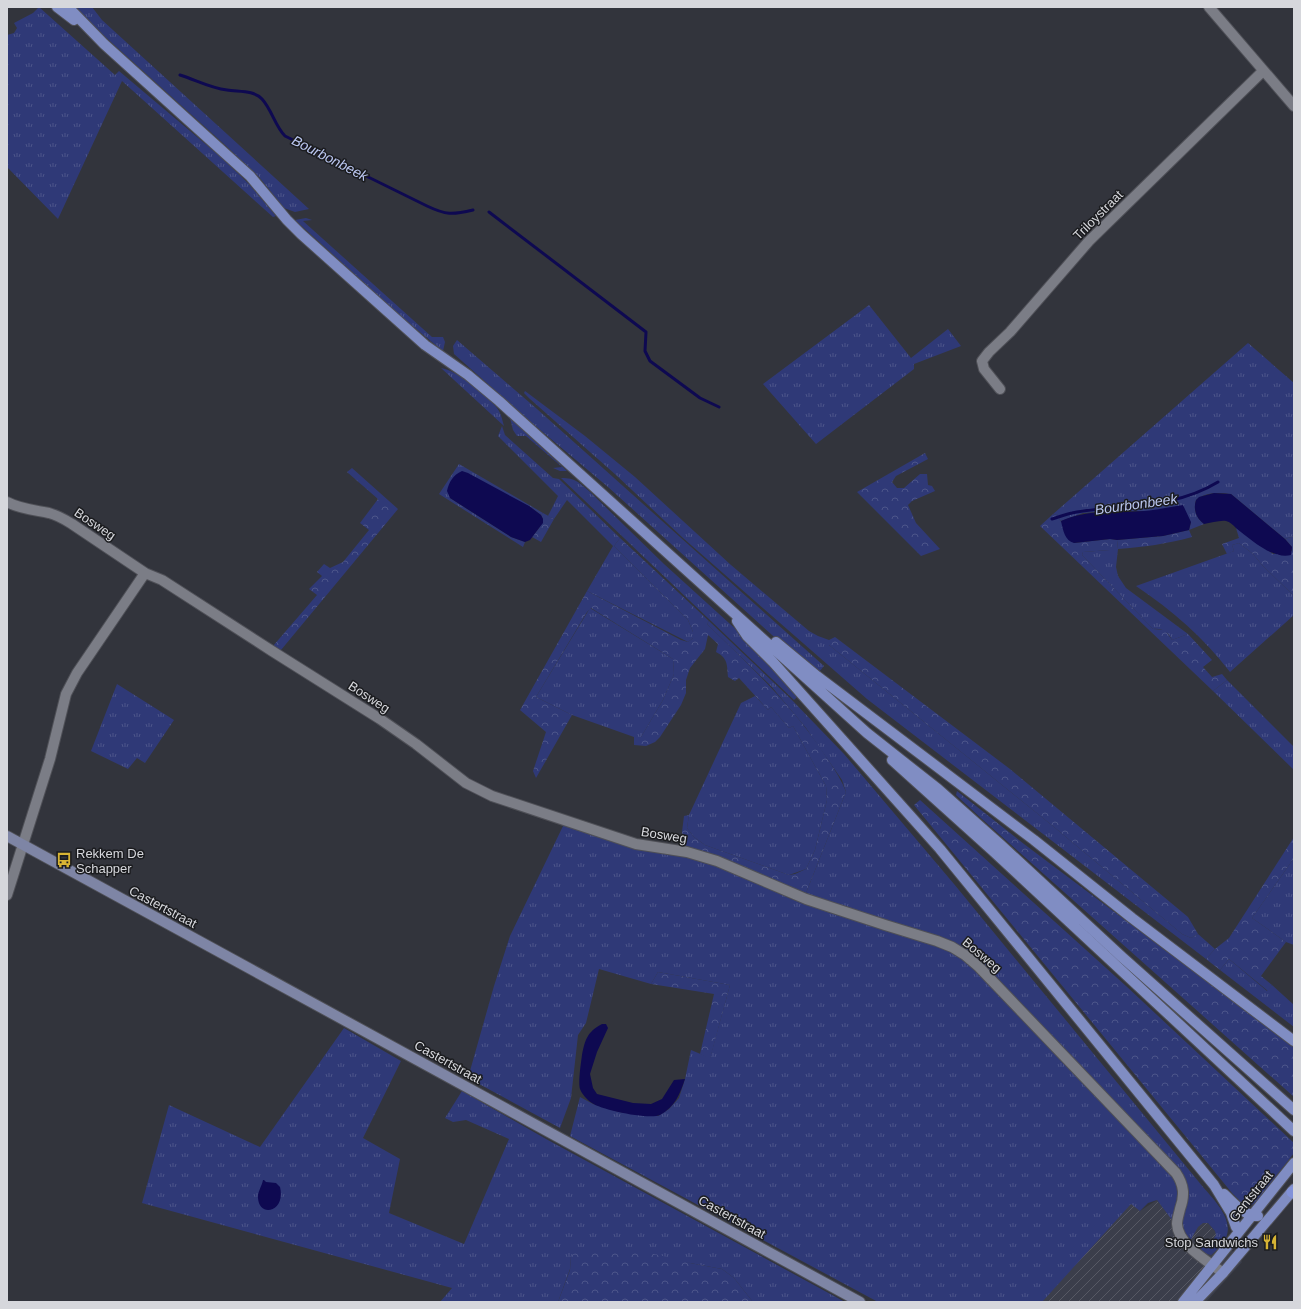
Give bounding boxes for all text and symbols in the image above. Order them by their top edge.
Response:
water label: Bourbonbeek [289,132,372,184]
street label: Triloystraat [1070,187,1126,243]
water label: Bourbonbeek [1094,490,1179,518]
street label: Bosweg [72,505,118,543]
street label: Bosweg [346,678,392,716]
street label: Bosweg [640,824,688,846]
place label: Rekkem De Schapper [76,846,144,876]
bus stop icon: Rekkem De Schapper [55,851,73,869]
street label: Castertstraat [127,883,200,931]
street label: Bosweg [959,934,1005,976]
street label: Castertstraat [412,1037,485,1087]
street label: Gentstraat [1226,1167,1276,1224]
street label: Castertstraat [696,1192,769,1242]
restaurant icon: Stop Sandwichs [1261,1233,1279,1251]
place label: Stop Sandwichs [1165,1235,1258,1250]

